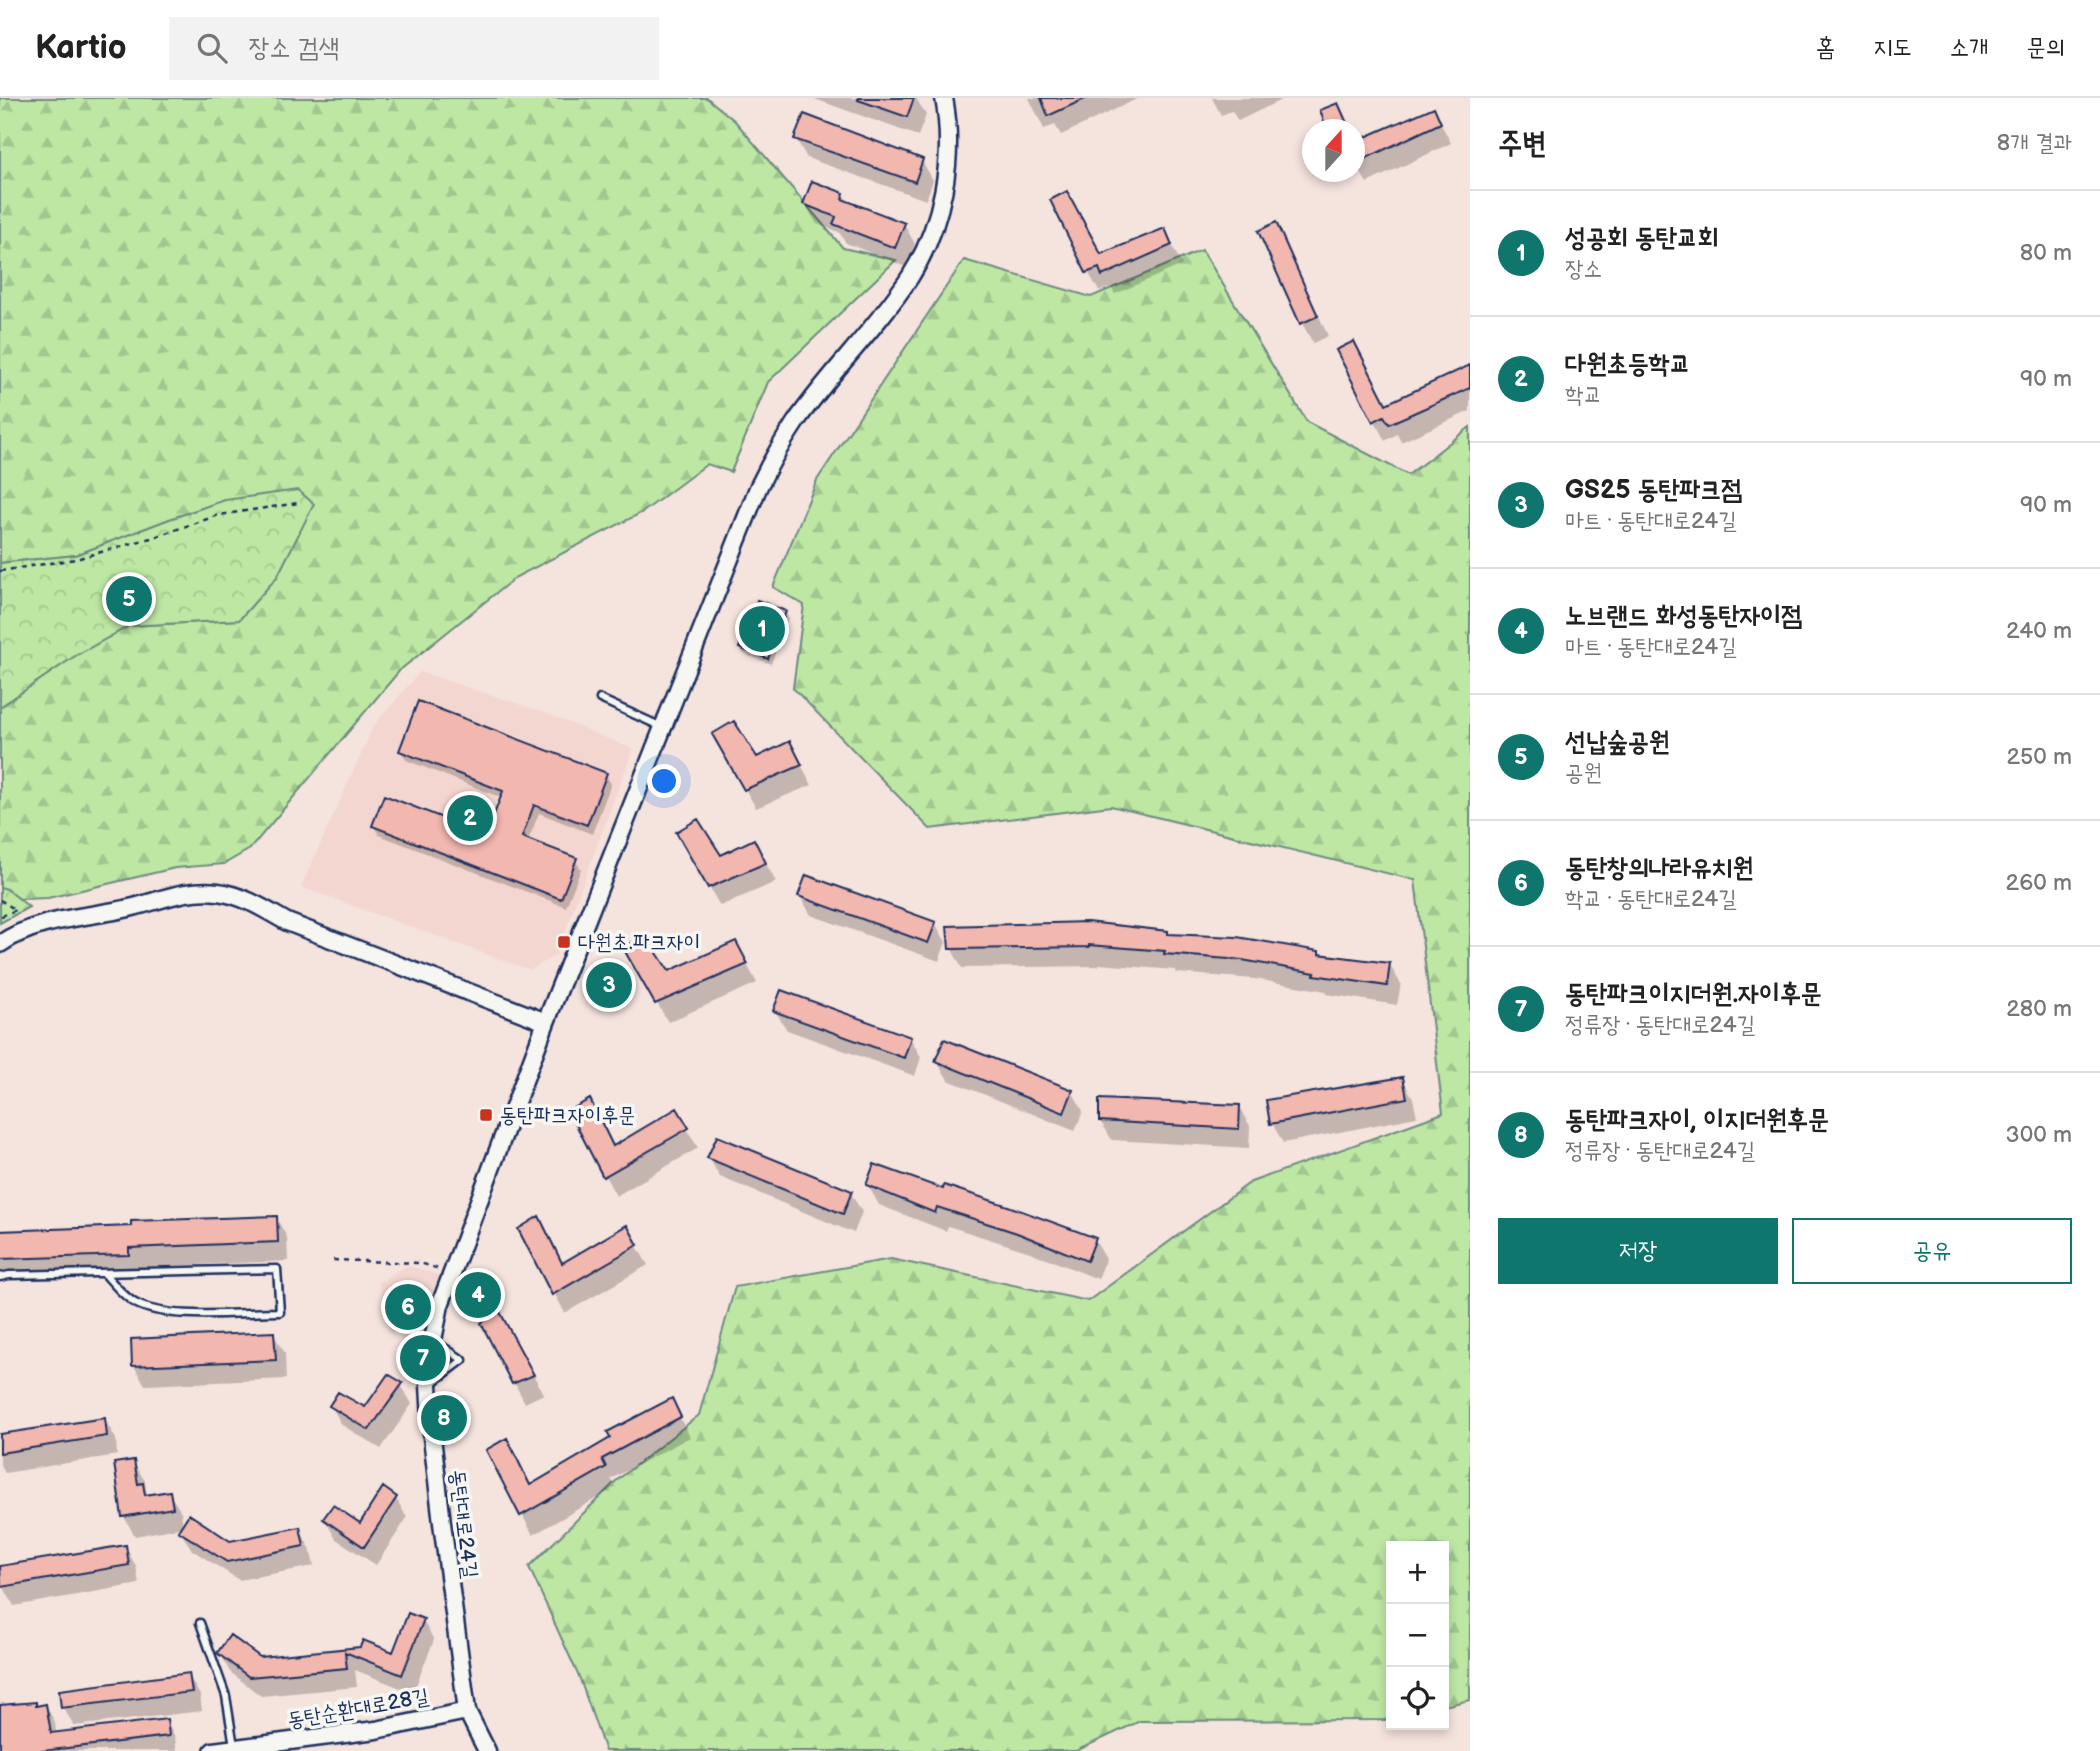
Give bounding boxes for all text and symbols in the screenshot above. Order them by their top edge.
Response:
search box [169,17,659,80]
text: Kartio [35,28,127,68]
icon: search [193,29,231,67]
text: 장소 검색 [249,33,339,64]
text: 홈 [1816,33,1835,62]
text: 지도 [1873,33,1912,62]
text: 소개 [1950,33,1988,62]
text: 문의 [2026,33,2065,62]
north arrow [1302,119,1365,182]
text: 주변 [1498,126,1546,162]
text: 8개 결과 [1997,129,2072,157]
text: 성공회 동탄교회 [1565,223,1718,254]
text: 1 [1516,239,1526,267]
text: 80 m [2020,239,2072,267]
text: 장소 [1565,255,1602,283]
text: 다원초등학교 [1565,349,1691,380]
text: 2 [1514,365,1528,393]
text: 90 m [2020,365,2072,393]
text: 학교 [1565,381,1602,409]
text: GS25 동탄파크점 [1565,475,1742,506]
text: 3 [1514,491,1528,519]
text: 90 m [2020,491,2072,519]
text: 마트 · 동탄대로24길 [1565,507,1737,535]
pin: 5 [106,573,152,625]
text: 노브랜드 화성동탄자이점 [1565,601,1802,632]
pin: 1 [739,603,785,655]
text: 4 [1514,617,1528,645]
text: 240 m [2006,617,2072,645]
text: 마트 · 동탄대로24길 [1565,633,1737,661]
text: 선납숲공원 [1565,727,1670,758]
text: 5 [1514,743,1528,771]
text: 250 m [2006,743,2072,771]
text: 공원 [1565,759,1602,787]
your location [647,764,681,798]
pin: 2 [447,792,493,844]
text: 동탄창의나라유치원 [1565,853,1753,884]
text: 6 [1514,869,1528,897]
text: 260 m [2006,869,2072,897]
text: 학교 · 동탄대로24길 [1565,885,1737,913]
place label: 다원초.파크자이 [578,930,700,955]
marker: 다원초.파크자이 [556,934,572,950]
pin: 3 [586,959,632,1011]
text: 동탄파크이지더원.자이후문 [1565,979,1822,1010]
text: 7 [1515,995,1527,1023]
text: 280 m [2006,995,2072,1023]
text: 정류장 · 동탄대로24길 [1565,1011,1755,1039]
place label: 동탄파크자이후문 [500,1103,635,1128]
text: 동탄파크자이, 이지더원후문 [1565,1105,1829,1136]
marker: 동탄파크자이후문 [478,1107,494,1123]
text: 8 [1514,1121,1528,1149]
text: 300 m [2006,1121,2072,1149]
text: 정류장 · 동탄대로24길 [1565,1137,1755,1165]
button: 저장 [1498,1218,1778,1284]
button: 공유 [1792,1218,2072,1284]
pin: 4 [455,1269,501,1321]
pin: 6 [385,1281,431,1333]
pin: 7 [400,1332,446,1384]
pin: 8 [421,1392,467,1444]
street label: 동탄대로24길 [444,1468,483,1580]
map controls [1386,1541,1449,1730]
button: + [1386,1541,1449,1604]
button: − [1386,1604,1449,1667]
button: locate [1386,1667,1449,1730]
street label: 동탄순환대로28길 [286,1684,431,1733]

